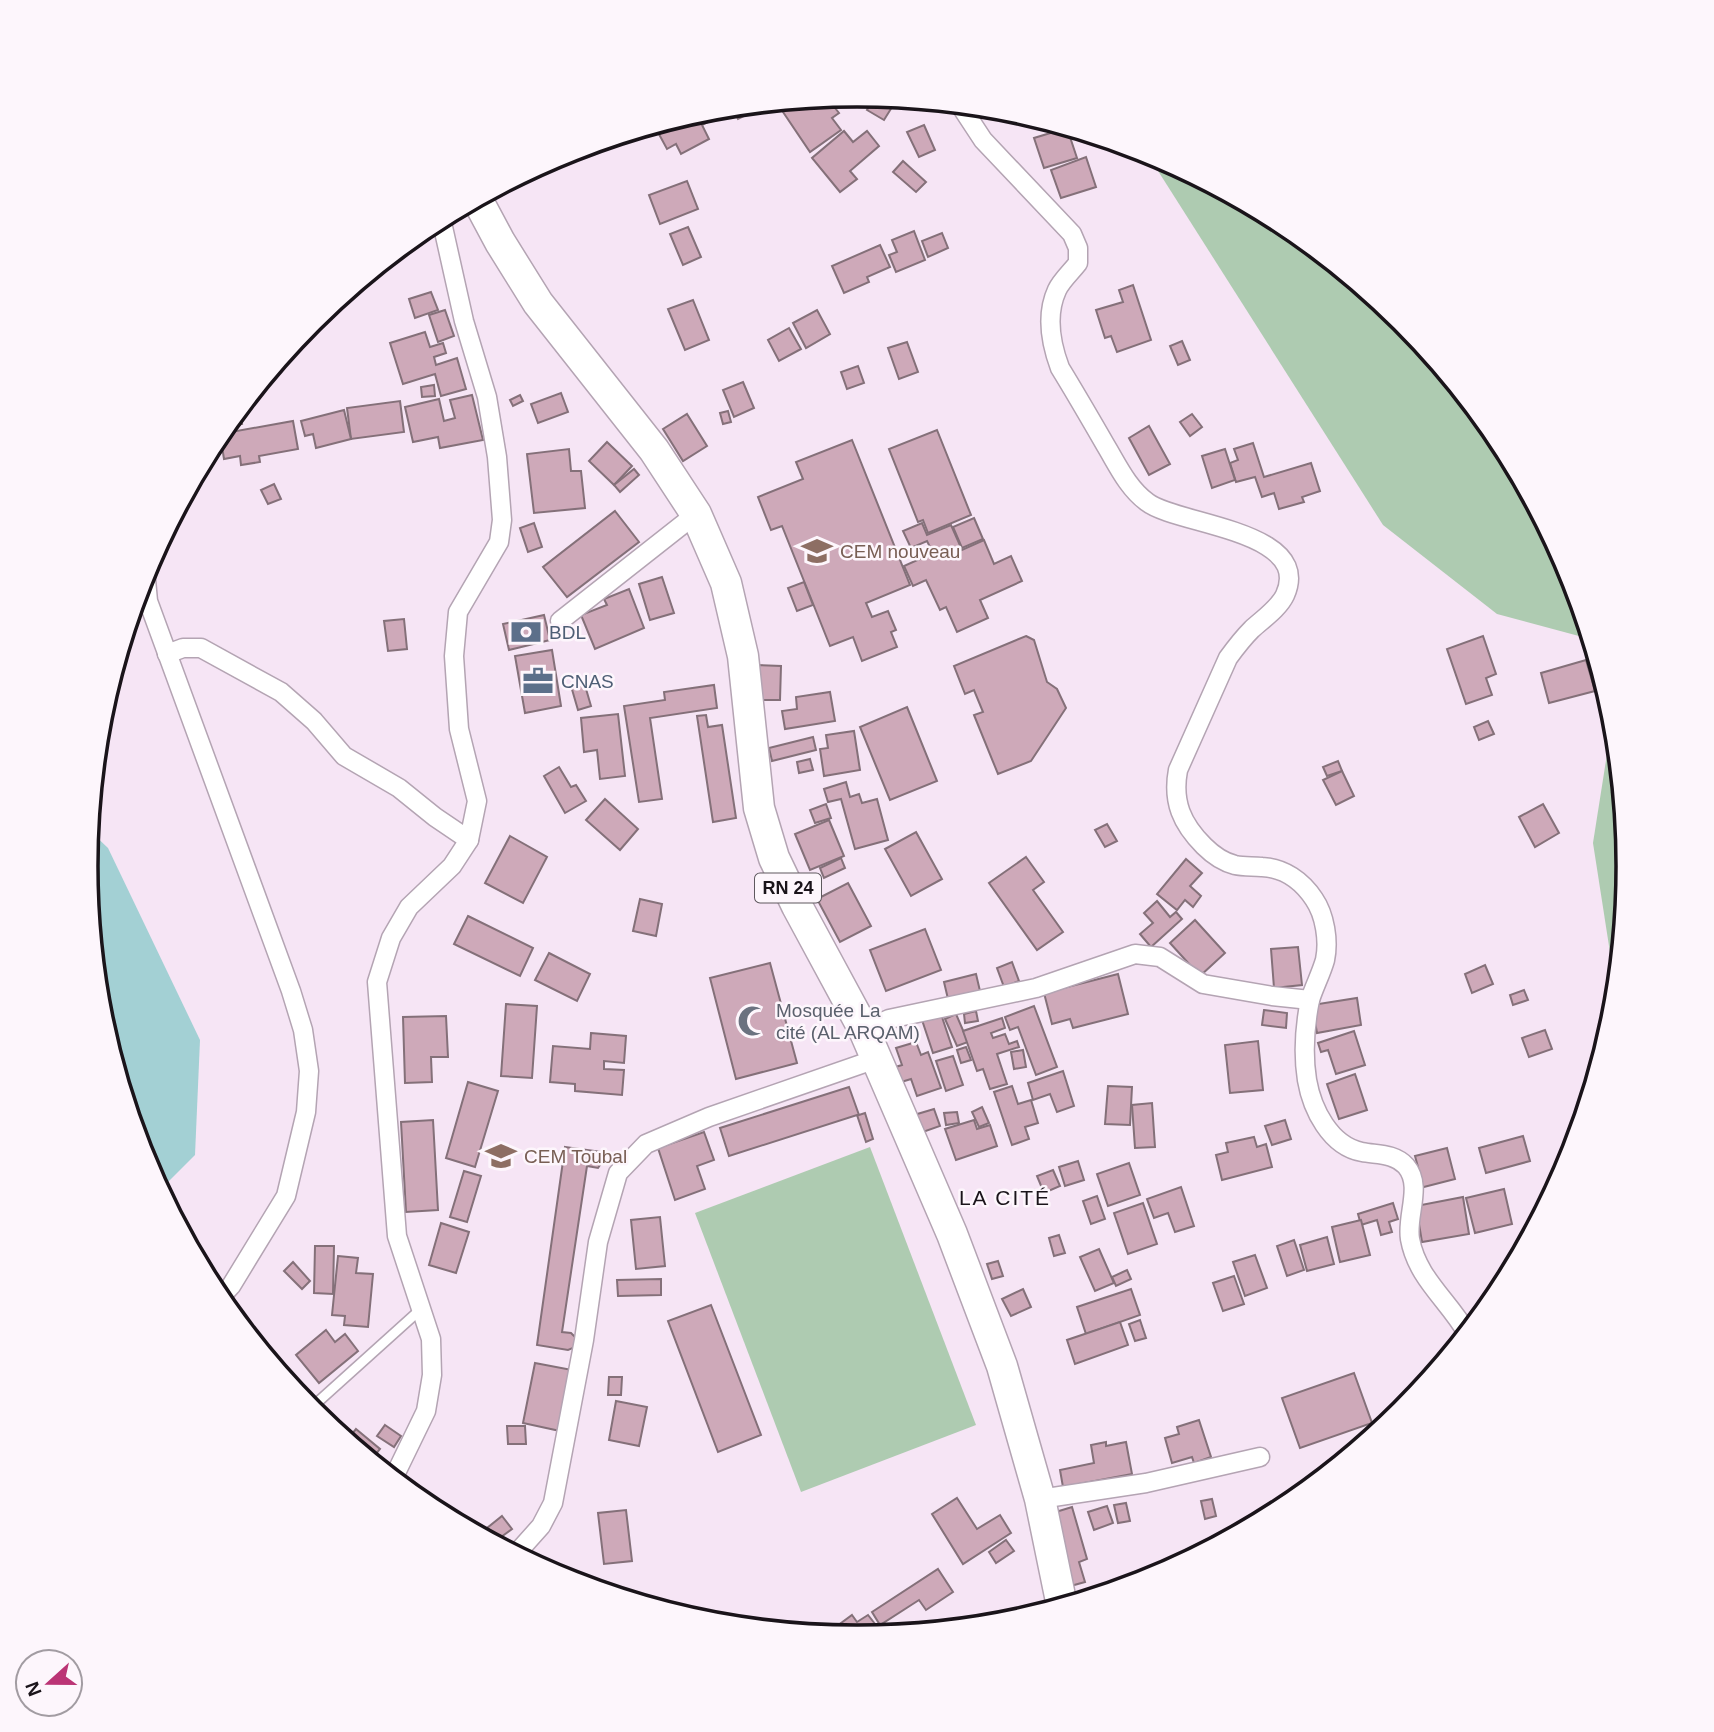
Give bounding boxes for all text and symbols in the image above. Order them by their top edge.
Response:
school or university icon: CEM nouveau [800,534,834,568]
place label: CEM nouveau [840,541,960,562]
bank icon: BDL [509,615,543,649]
place label: BDL [549,622,586,643]
office icon: CNAS [521,664,555,698]
place label: CNAS [561,671,614,692]
road number: RN 24 [755,874,821,903]
place label: Mosquée La cité (AL ARQAM) [776,1000,920,1043]
mosque icon: Mosquée La cité (AL ARQAM) [736,1004,770,1038]
school or university icon: CEM Toubal [484,1139,518,1173]
place label: CEM Toubal [524,1146,627,1167]
district label: LA CITÉ [959,1186,1051,1209]
north arrow [14,1648,84,1718]
text: N [21,1679,46,1699]

